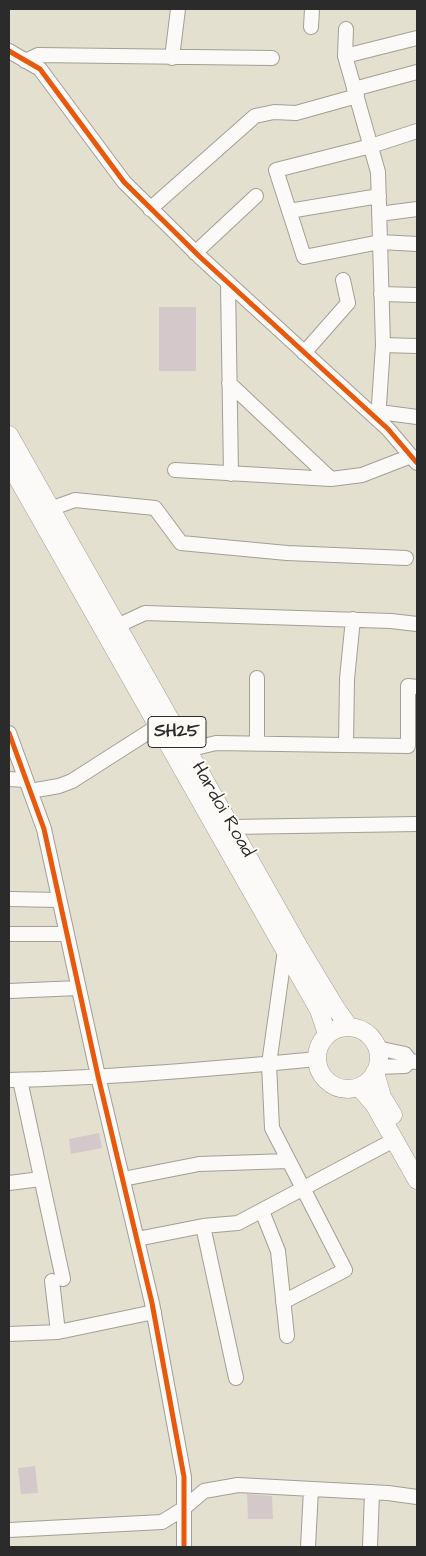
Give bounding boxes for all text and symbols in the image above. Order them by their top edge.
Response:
road number: SH25 [148,716,206,748]
street label: Hardoi Road [186,758,258,862]

